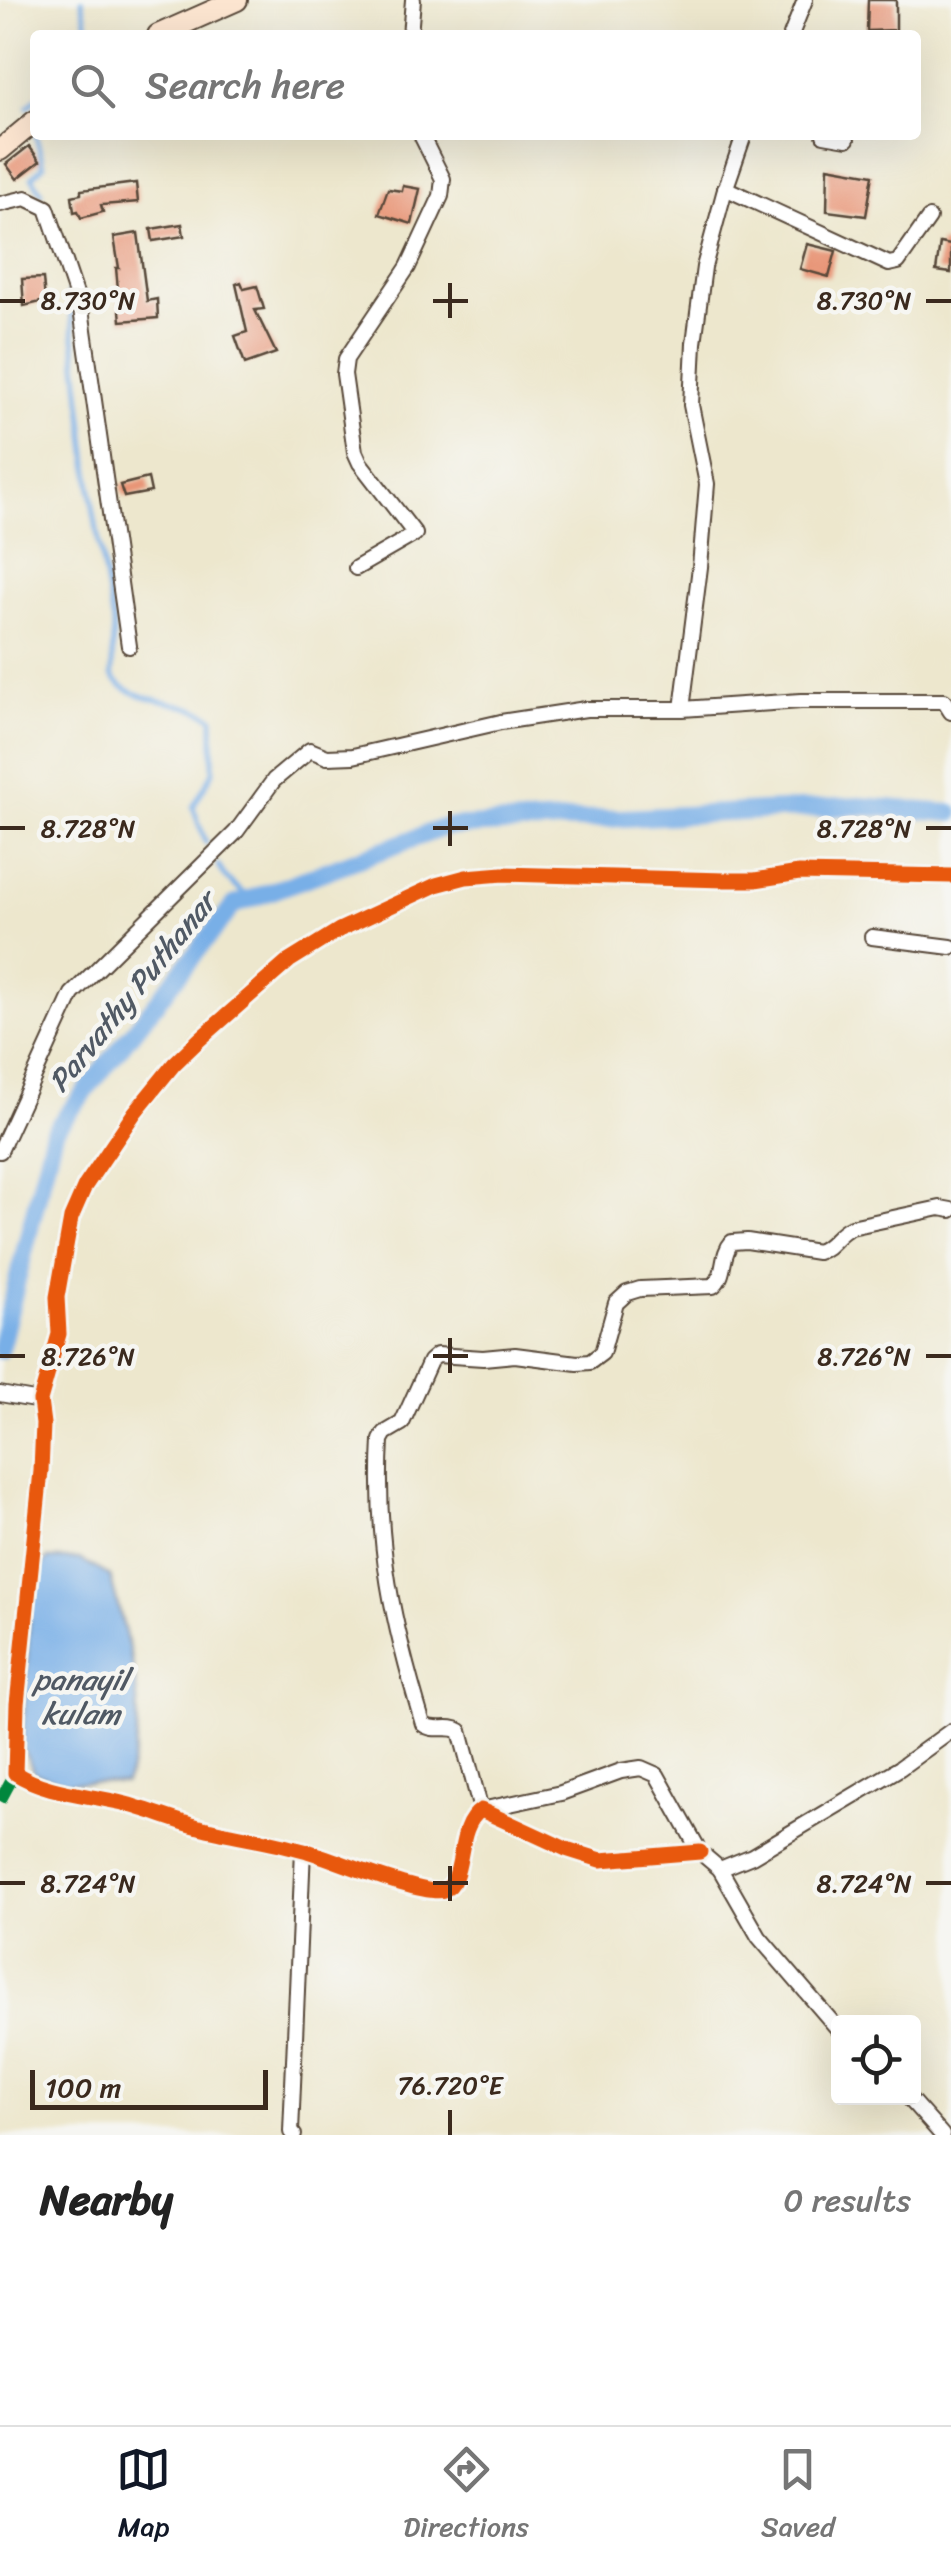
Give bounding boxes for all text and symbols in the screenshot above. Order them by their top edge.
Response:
search box [30,30,921,140]
text: Search here [145,52,345,119]
icon: search [65,58,120,113]
text: 8.730°N [41,278,136,323]
text: 8.730°N [817,278,912,323]
text: 8.728°N [41,806,136,851]
text: 8.728°N [817,806,912,851]
water label: Parvathy Puthanar [33,876,233,1105]
text: 8.726°N [41,1334,135,1379]
text: 8.726°N [817,1334,911,1379]
water label: panayil kulam [31,1653,135,1741]
text: 8.724°N [41,1861,136,1906]
text: 8.724°N [817,1861,912,1906]
map controls [831,2015,921,2105]
button: locate [831,2015,921,2105]
text: 100 m [45,2063,121,2112]
text: 76.720°E [397,2063,505,2108]
scale bar [30,2065,268,2110]
text: Nearby [40,2163,173,2237]
text: 0 results [783,2172,911,2229]
tab: Map [116,2442,171,2551]
tab: Directions [403,2442,529,2551]
tab: Saved [761,2442,835,2551]

